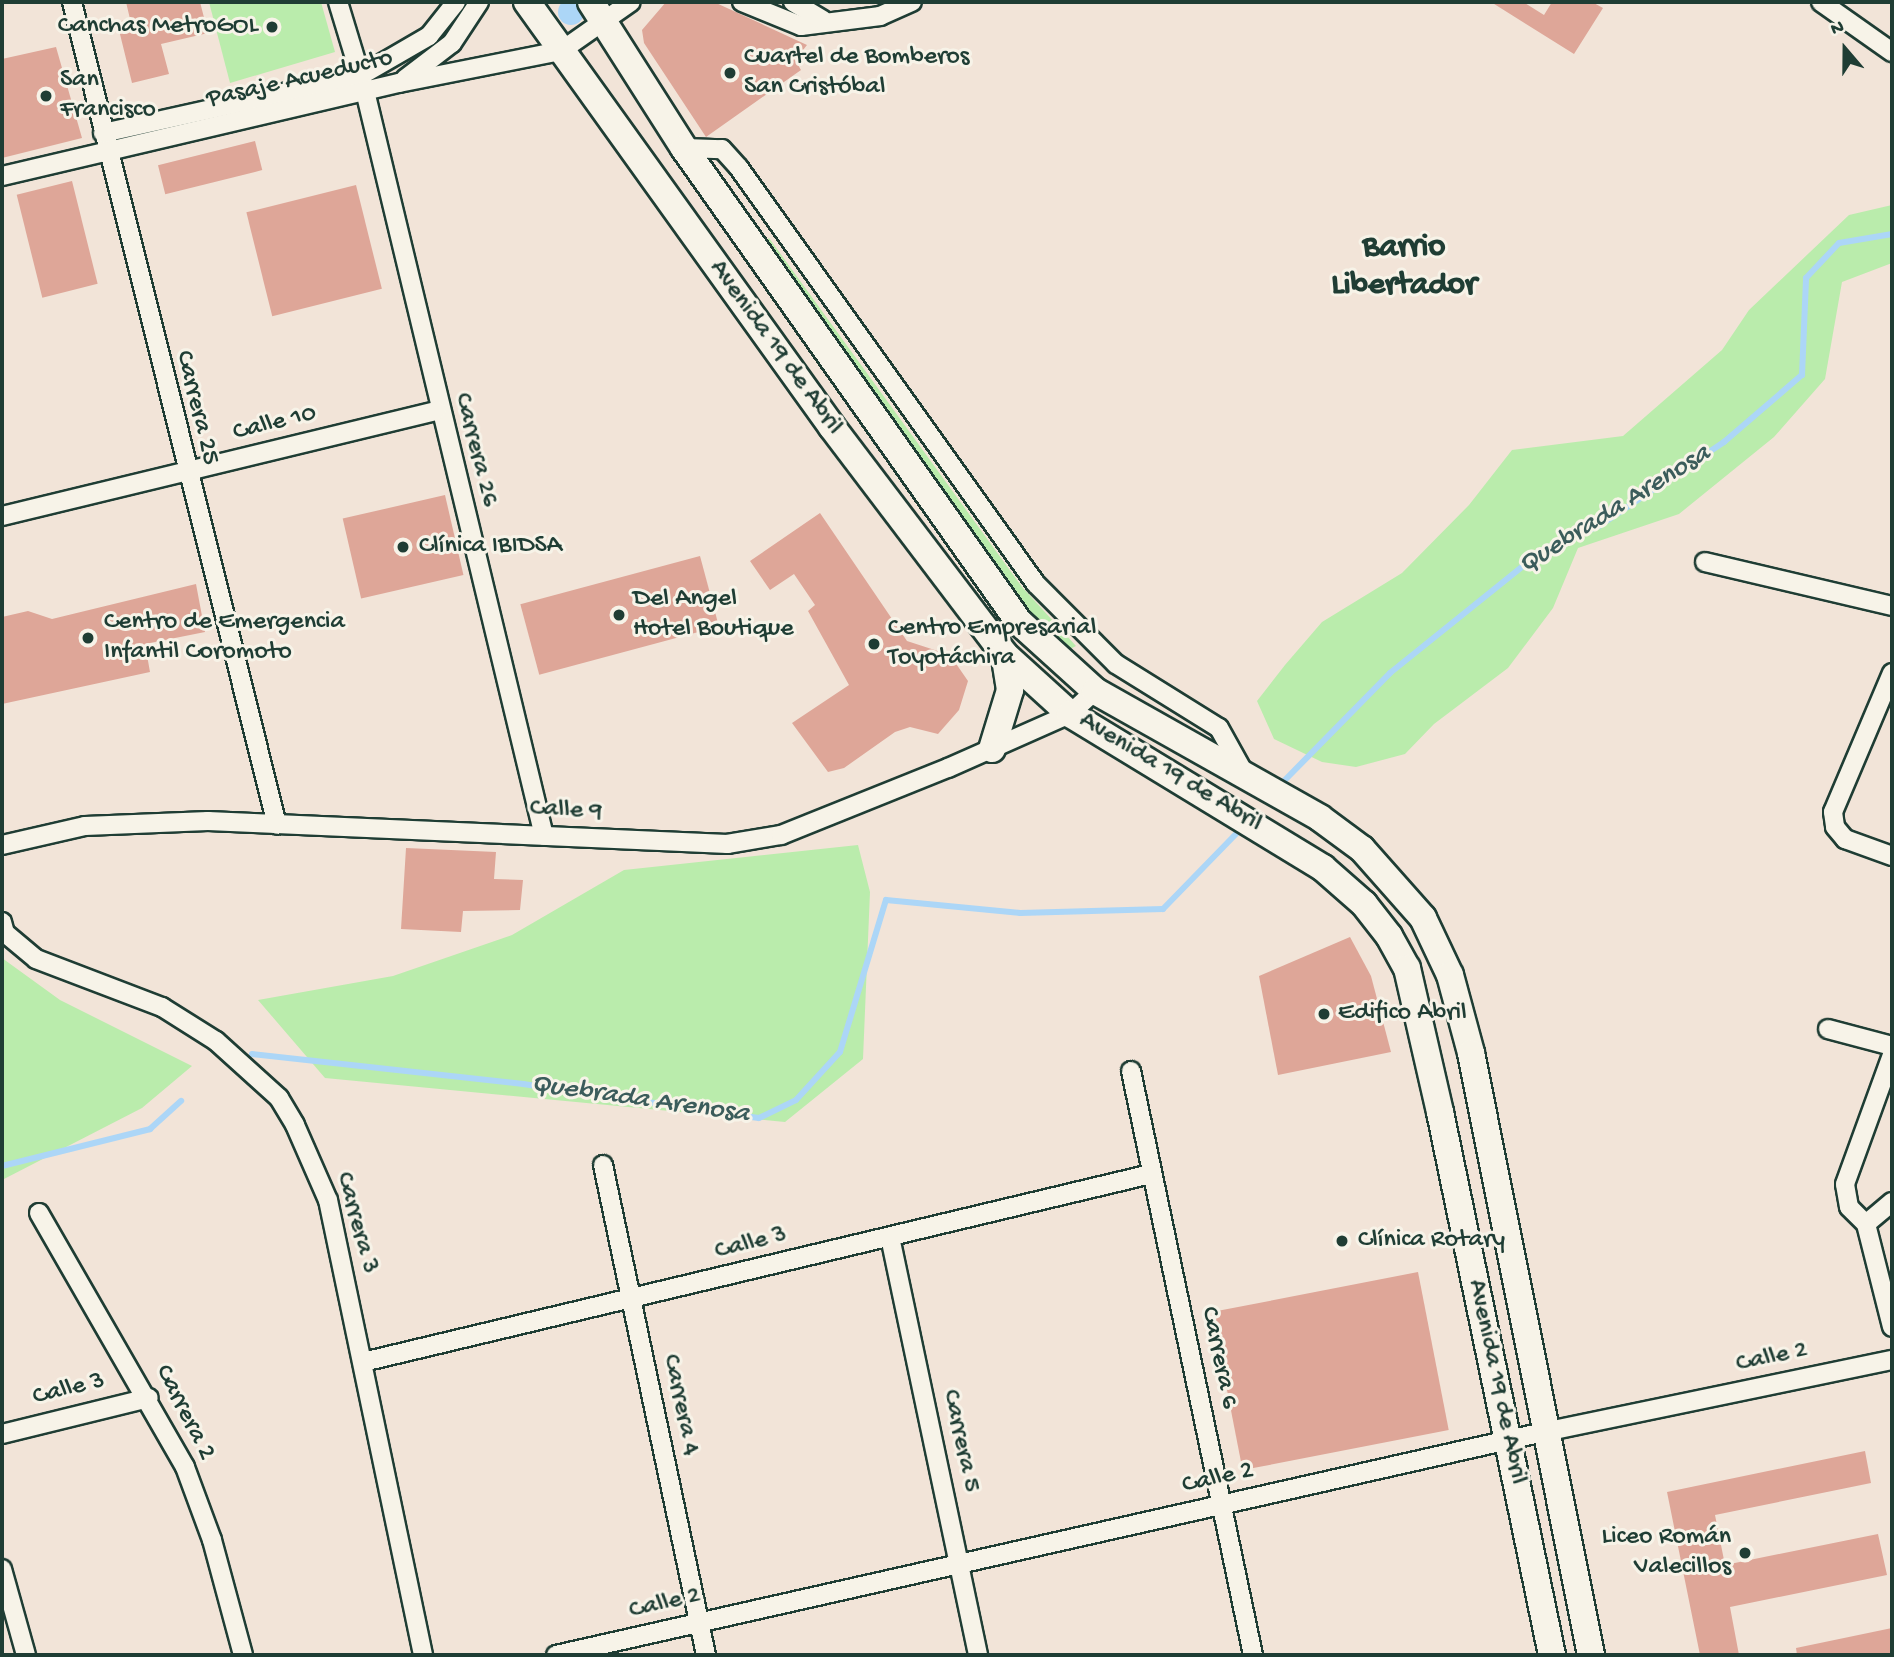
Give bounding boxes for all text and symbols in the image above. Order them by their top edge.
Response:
place label: Canchas MetroGOL [58,11,258,43]
north arrow [1810,14,1880,84]
text: N [1828,16,1847,42]
marker: Canchas MetroGOL [264,19,280,35]
place label: Cuartel de Bomberos San Cristóbal [744,42,969,104]
street label: Pasaje Acueducto [204,43,396,117]
place label: San Francisco [60,65,156,126]
marker: Cuartel de Bomberos San Cristóbal [722,65,738,81]
marker: San Francisco [38,88,54,104]
district label: Barrio Libertador [1331,229,1477,307]
street label: Avenida 19 de Abril [701,255,849,441]
street label: Carrera 25 [167,348,225,468]
street label: Carrera 26 [446,390,504,510]
street label: Calle 10 [230,399,320,449]
water label: Quebrada Arenosa [1513,438,1717,582]
place label: Clínica IBIDSA [419,531,562,563]
marker: Clínica IBIDSA [393,537,413,557]
place label: Del Angel Hotel Boutique [633,584,794,646]
place label: Centro de Emergencia Infantil Coromoto [104,607,345,668]
marker: Del Angel Hotel Boutique [611,607,627,623]
place label: Centro Empresarial Toyotáchira [888,613,1096,674]
marker: Centro de Emergencia Infantil Coromoto [78,628,98,648]
marker: Centro Empresarial Toyotáchira [866,636,882,652]
street label: Avenida 19 de Abril [1073,706,1267,840]
street label: Calle 9 [529,794,603,828]
place label: Edifico Abril [1338,998,1467,1030]
marker: Edifico Abril [1316,1006,1332,1022]
water label: Quebrada Arenosa [529,1068,751,1132]
street label: Carrera 3 [328,1169,384,1277]
street label: Calle 3 [712,1220,790,1268]
place label: Clínica Rotary [1358,1225,1505,1257]
marker: Clínica Rotary [1332,1231,1352,1251]
street label: Avenida 19 de Abril [1459,1277,1533,1487]
street label: Carrera 6 [1192,1304,1244,1412]
street label: Calle 2 [1733,1335,1811,1381]
street label: Carrera 4 [654,1352,706,1458]
street label: Carrera 2 [147,1360,221,1466]
street label: Calle 3 [30,1366,108,1414]
street label: Carrera 5 [934,1387,986,1495]
street label: Calle 2 [1179,1456,1257,1502]
place label: Liceo Román Valecillos [1602,1522,1731,1584]
marker: Liceo Román Valecillos [1737,1545,1753,1561]
street label: Calle 2 [626,1581,704,1627]

